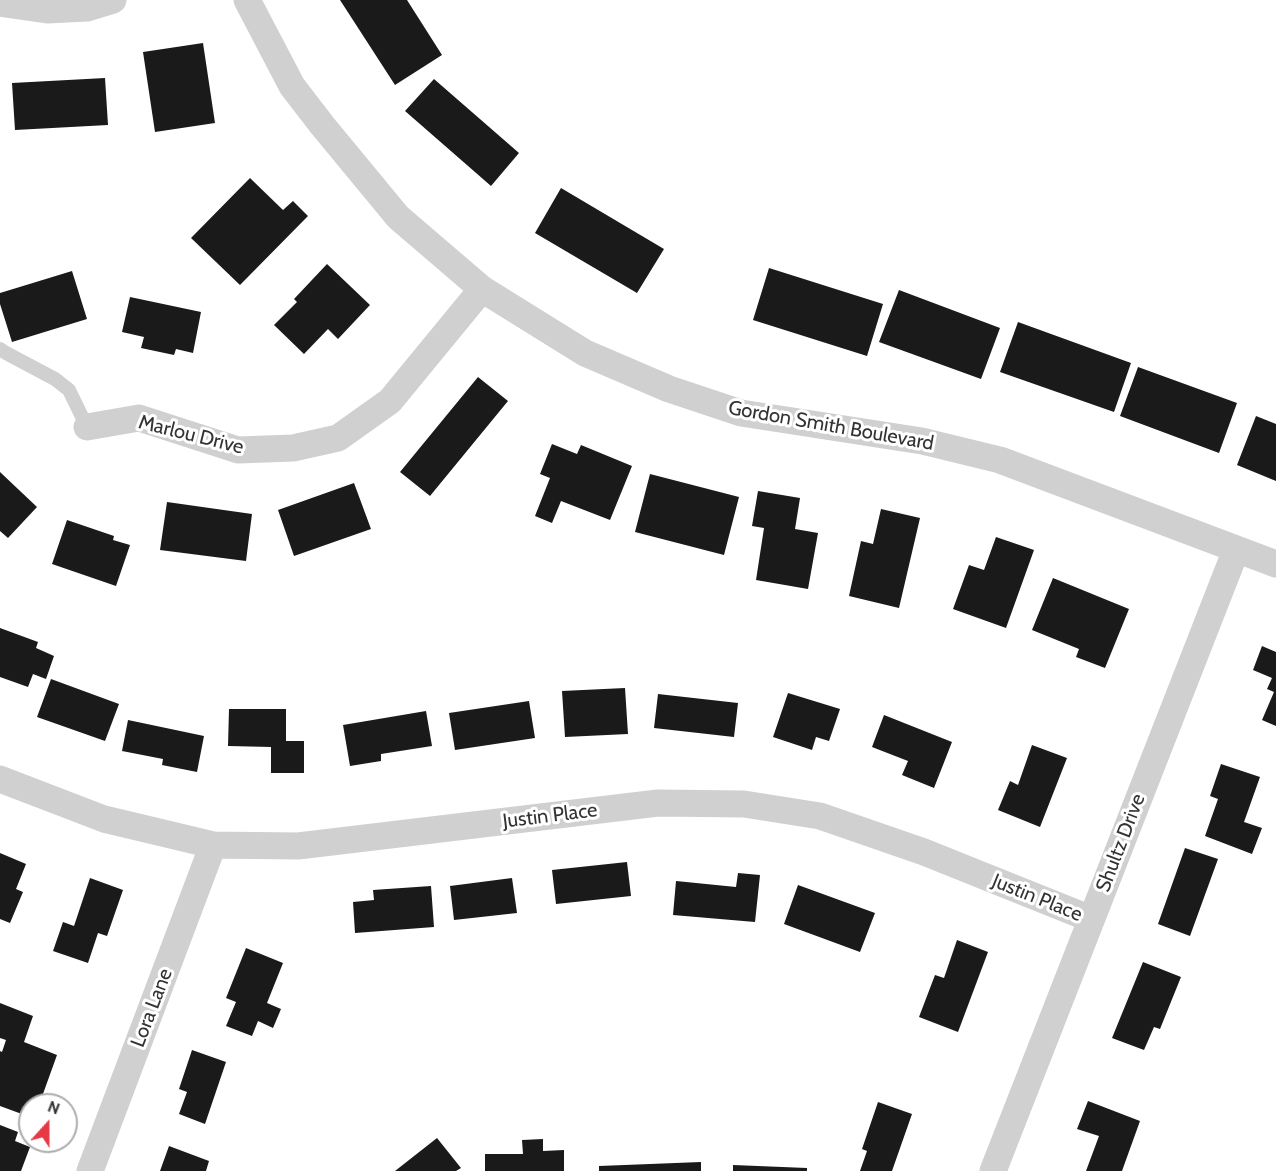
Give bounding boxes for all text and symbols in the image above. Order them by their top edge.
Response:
street label: Gordon Smith Boulevard [726,396,936,456]
street label: Marlou Drive [136,410,246,460]
street label: Shultz Drive [1091,791,1151,895]
street label: Justin Place [501,798,599,834]
street label: Justin Place [988,869,1086,927]
street label: Lora Lane [126,965,178,1051]
north arrow [18,1093,78,1153]
text: N [45,1097,63,1118]

